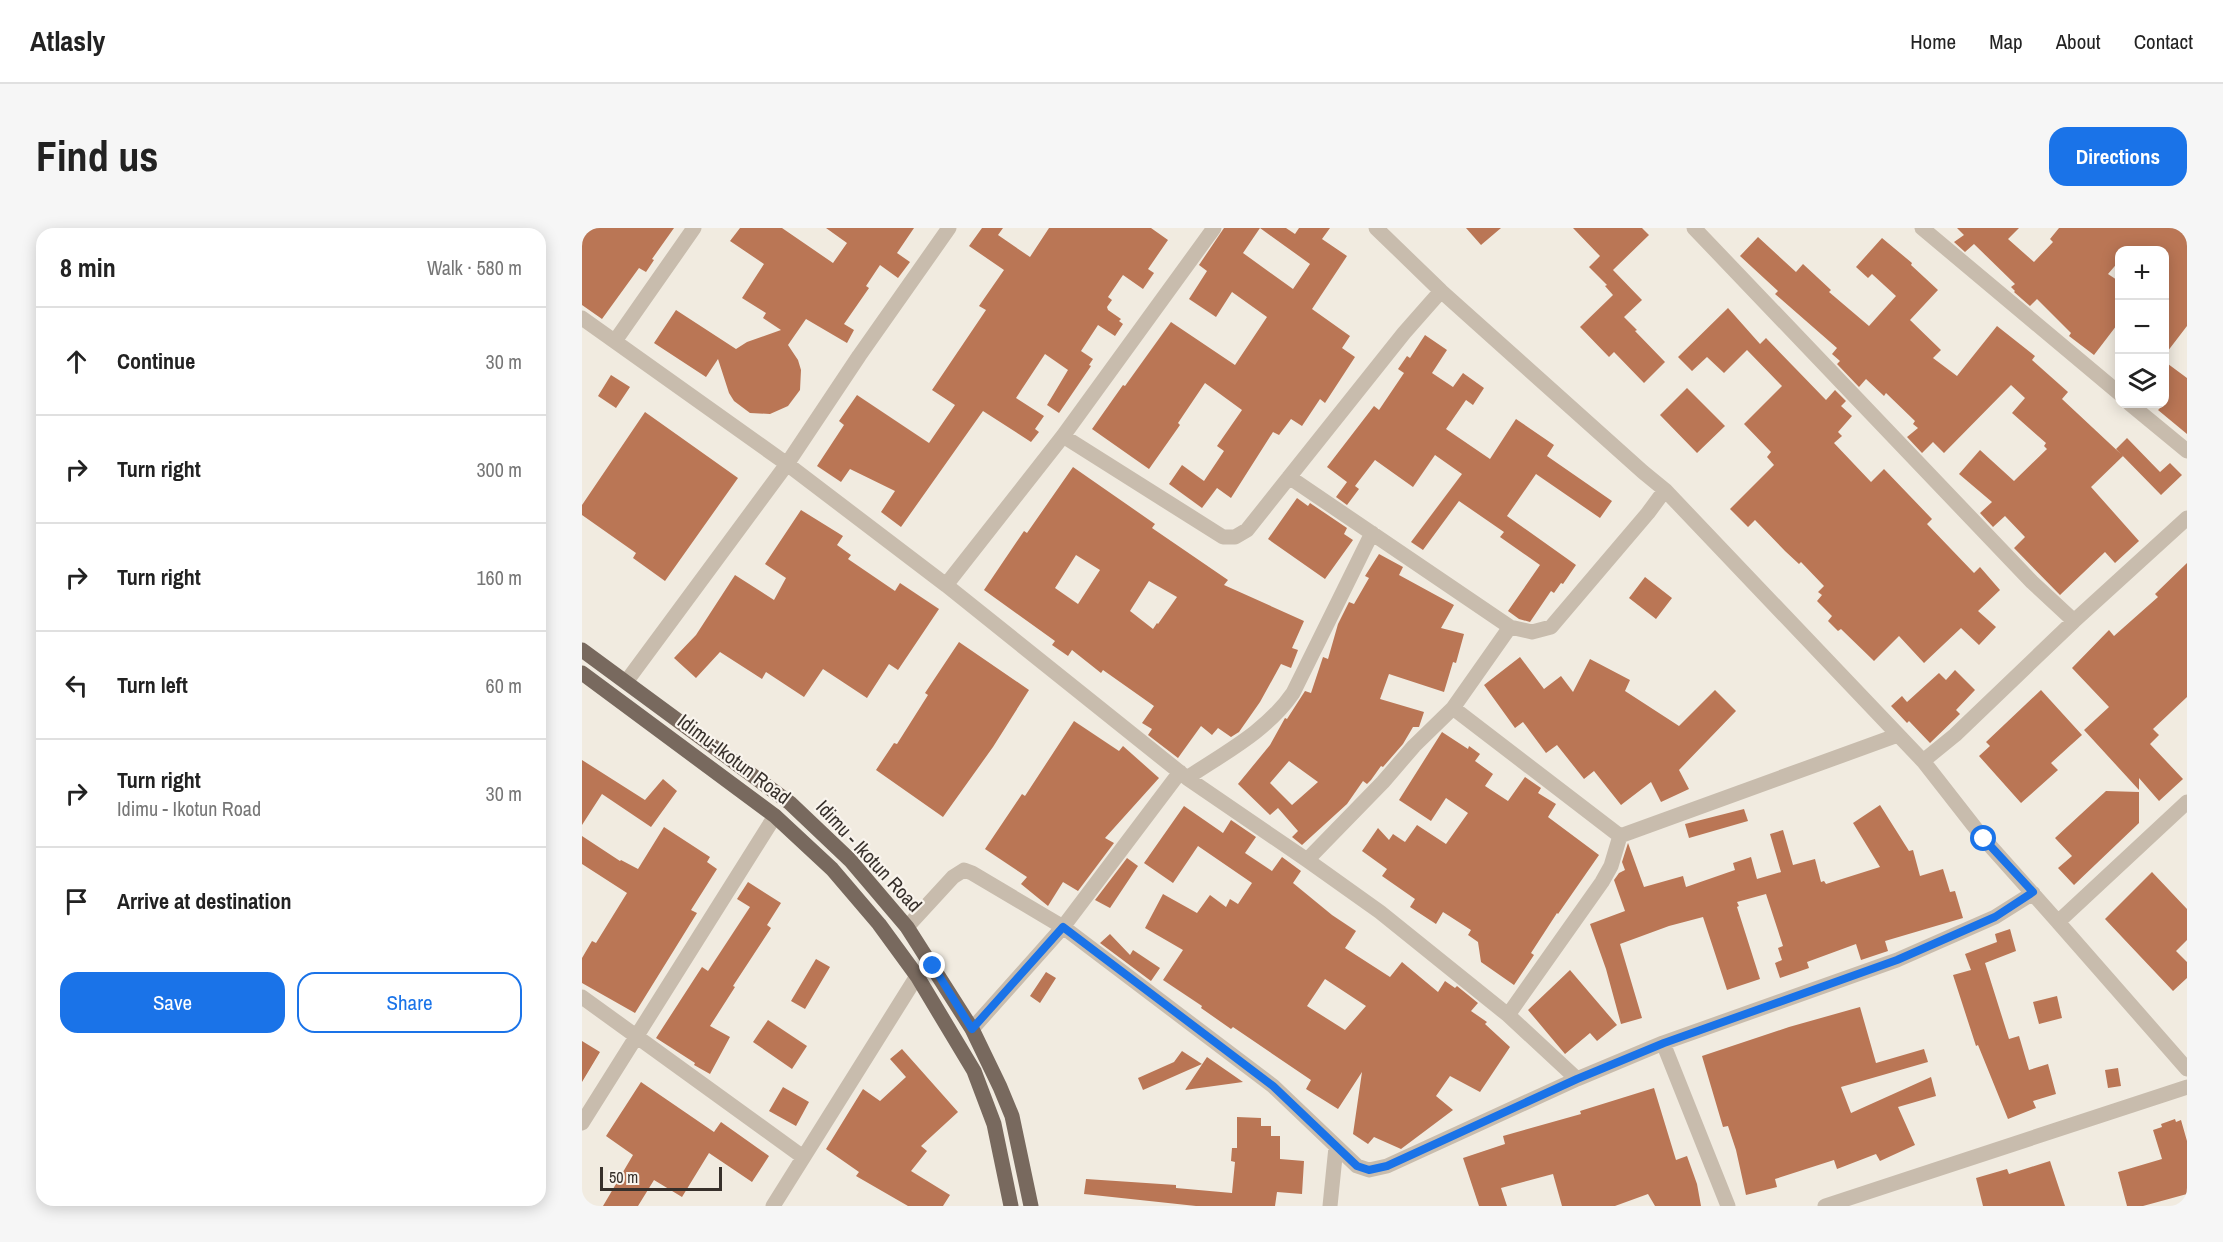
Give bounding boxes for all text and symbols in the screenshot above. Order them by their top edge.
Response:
text: Atlasly [30,22,105,60]
text: Home [1910,27,1956,56]
text: Map [1989,27,2023,56]
text: About [2056,27,2101,56]
text: Contact [2134,27,2193,56]
button: Directions [2049,127,2187,186]
text: Find us [36,128,158,184]
map controls [2115,246,2169,408]
button: + [2115,246,2169,300]
text: 8 min [60,250,116,285]
text: Walk · 580 m [427,254,522,281]
button: − [2115,300,2169,354]
icon: ahead [60,345,93,378]
text: Continue [117,346,195,376]
text: 30 m [486,348,522,375]
button: layers [2115,354,2169,408]
icon: right [60,453,93,486]
text: Turn right [117,454,201,484]
text: 300 m [476,456,522,483]
icon: right [60,561,93,594]
text: Turn right [117,562,201,592]
text: 160 m [476,564,522,591]
icon: left [60,669,93,702]
text: Turn left [117,670,188,700]
text: 60 m [486,672,522,699]
street label: Idimu-Ikotun Road [672,707,796,810]
text: Turn right [117,765,201,795]
icon: right [60,777,93,810]
text: 30 m [486,780,522,807]
street label: Idimu - Ikotun Road [810,794,928,918]
text: Idimu - Ikotun Road [117,795,261,822]
route start [1970,825,1996,851]
icon: arrive [60,885,93,918]
text: Arrive at destination [117,886,291,916]
route end [919,952,945,978]
button: Save [60,972,285,1033]
button: Share [297,972,522,1033]
scale bar [600,1164,722,1192]
text: 50 m [609,1166,638,1188]

